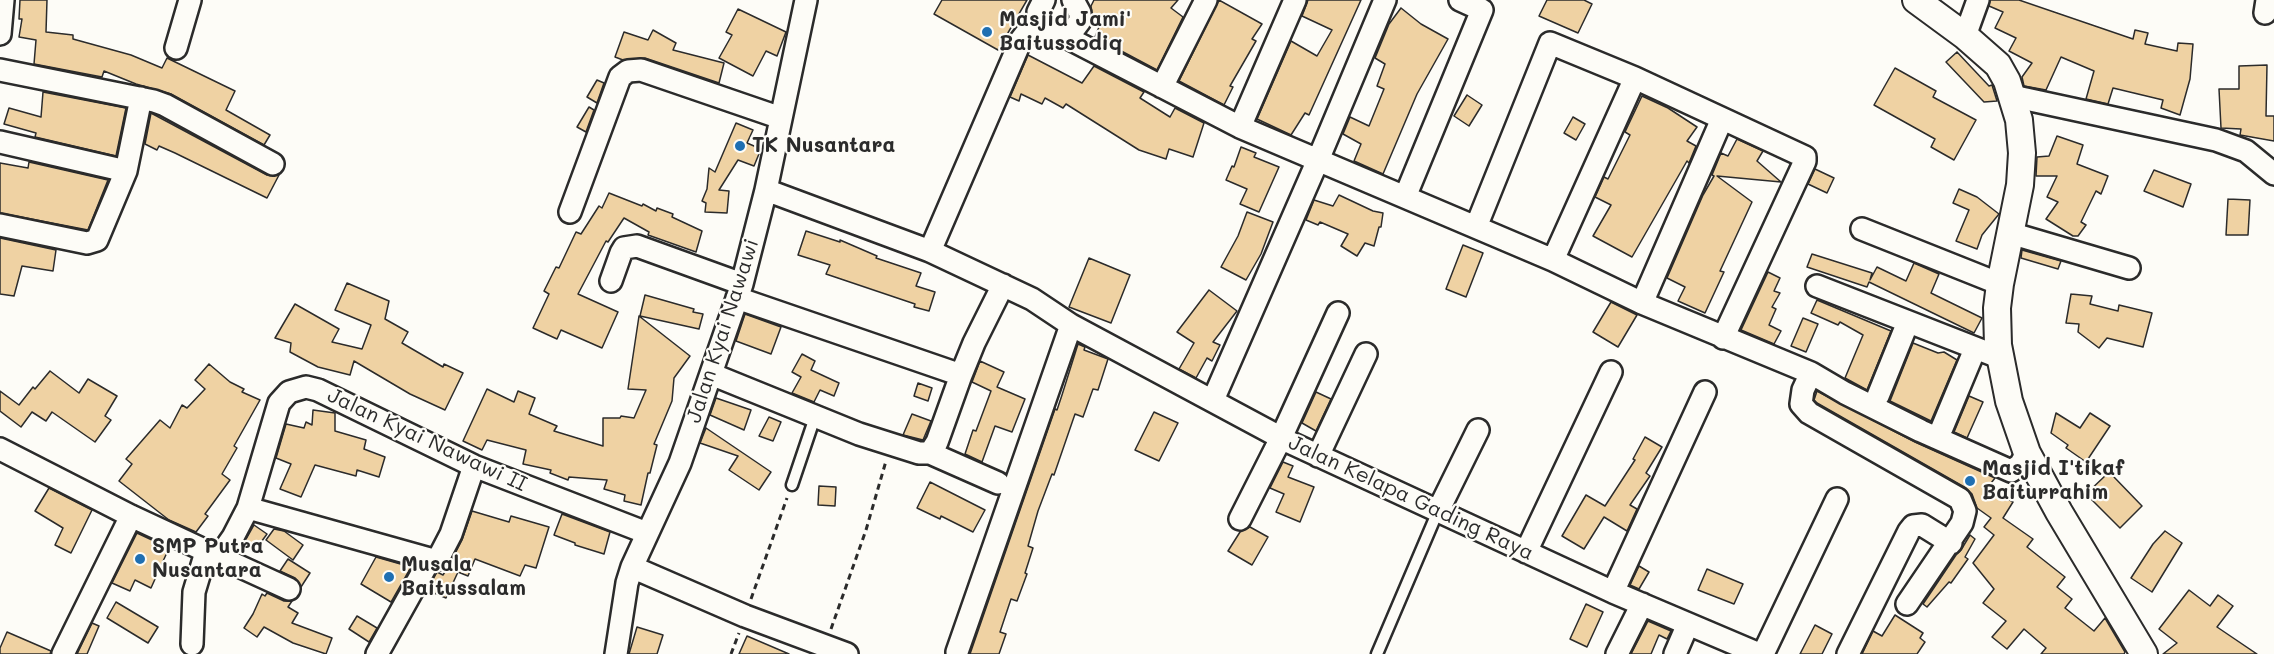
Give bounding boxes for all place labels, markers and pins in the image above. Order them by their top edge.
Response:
place label: Masjid Jami' Baitussodiq [999,7,1131,57]
marker: Masjid Jami' Baitussodiq [980,25,994,39]
place label: TK Nusantara [752,133,895,159]
marker: TK Nusantara [733,139,747,153]
place label: Masjid I'tikaf Baiturrahim [1982,456,2124,506]
marker: Masjid I'tikaf Baiturrahim [1963,474,1977,488]
place label: SMP Putra Nusantara [152,534,264,584]
marker: SMP Putra Nusantara [133,552,147,566]
place label: Musala Baitussalam [401,552,526,602]
marker: Musala Baitussalam [382,570,396,584]

